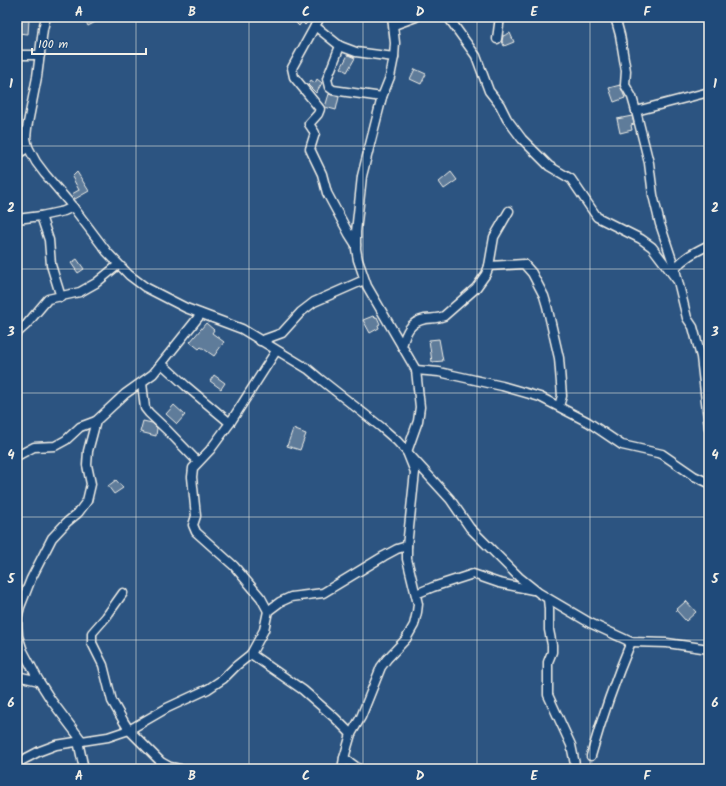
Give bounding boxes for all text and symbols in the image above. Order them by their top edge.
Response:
text: A [75,2,83,23]
text: B [188,2,196,23]
text: C [302,2,310,23]
text: D [416,2,425,23]
text: E [530,2,538,23]
text: F [643,2,651,23]
scale bar [32,30,146,56]
text: 100 m [38,35,69,54]
text: 1 [9,74,13,95]
text: 1 [713,74,717,95]
text: 2 [7,198,15,219]
text: 2 [711,198,719,219]
text: 3 [6,322,15,343]
text: 3 [710,322,719,343]
text: 4 [7,445,15,466]
text: 4 [711,445,719,466]
text: 5 [7,569,16,590]
text: 5 [711,569,720,590]
text: 6 [7,693,15,714]
text: 6 [711,693,719,714]
text: A [75,766,83,786]
text: B [188,766,196,786]
text: C [302,766,310,786]
text: D [416,766,425,786]
text: E [530,766,538,786]
text: F [643,766,651,786]

